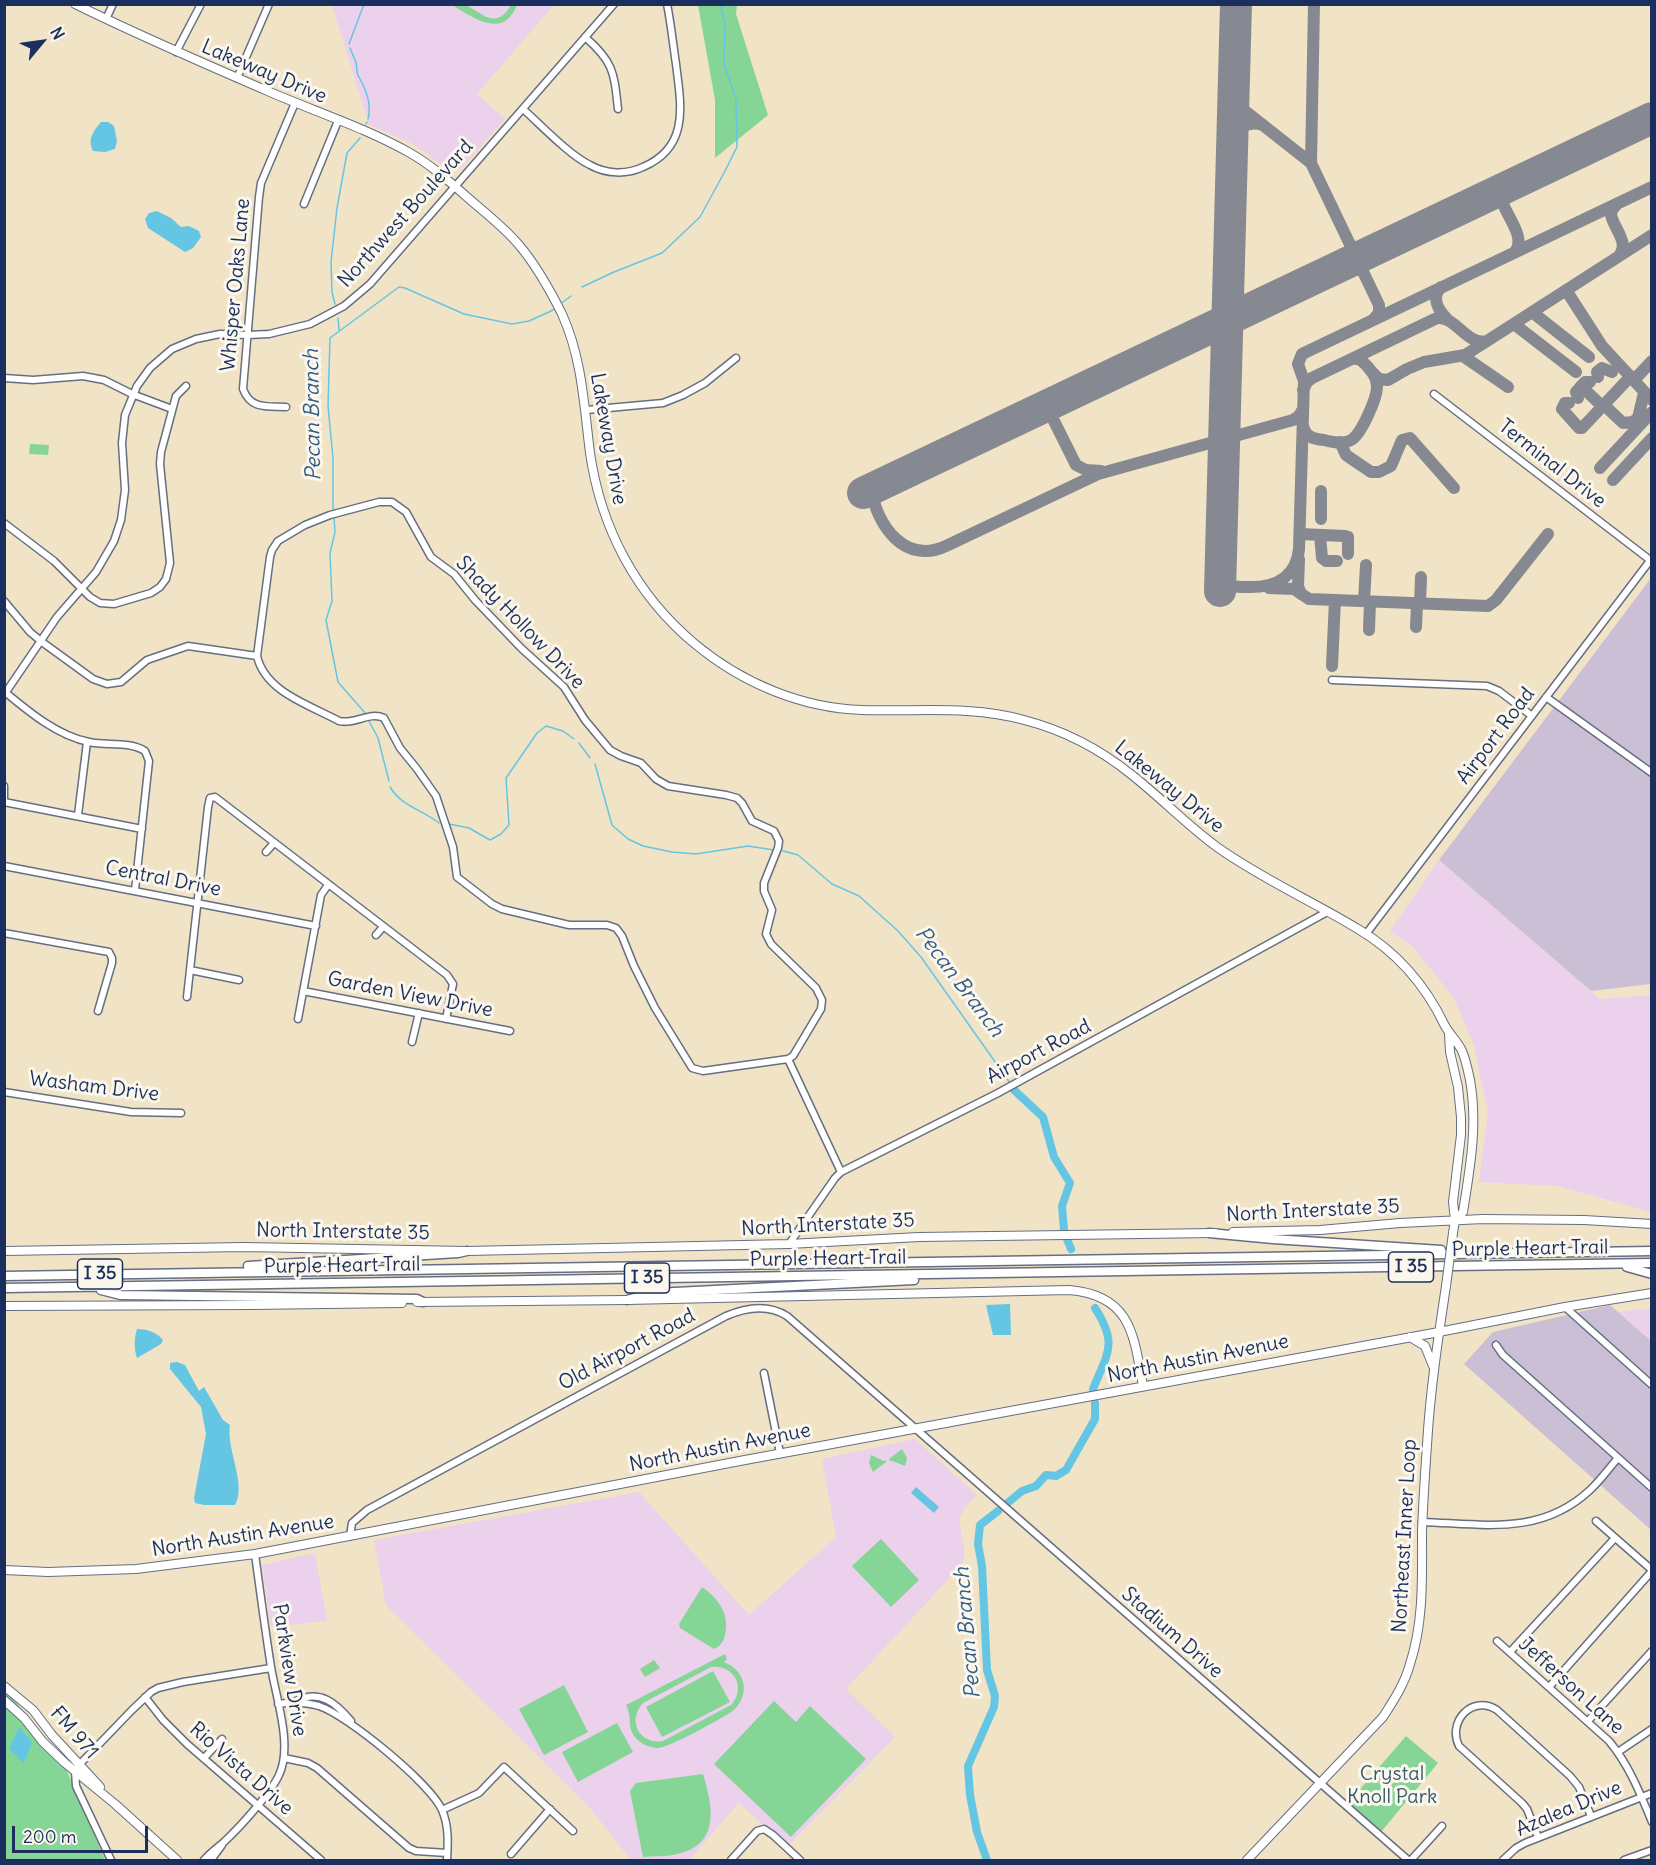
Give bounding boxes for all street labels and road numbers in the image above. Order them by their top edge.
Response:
street label: Lakeway Drive [198,35,330,109]
street label: Northwest Boulevard [333,135,479,293]
street label: Whisper Oaks Lane [216,197,256,373]
street label: Lakeway Drive [585,371,631,507]
street label: Terminal Drive [1494,415,1610,513]
street label: Shady Hollow Drive [450,552,590,694]
street label: Airport Road [1452,683,1540,789]
street label: Lakeway Drive [1110,736,1228,838]
street label: Central Drive [103,856,223,902]
street label: Garden View Drive [325,967,495,1023]
street label: Airport Road [983,1014,1095,1090]
street label: Washam Drive [28,1067,160,1107]
street label: North Interstate 35 [1226,1194,1400,1228]
street label: North Interstate 35 [741,1208,915,1242]
street label: North Interstate 35 [256,1218,430,1246]
street label: Purple Heart Trail [1451,1236,1609,1262]
street label: Purple Heart Trail [749,1246,907,1272]
road number: I 35 [1388,1252,1434,1282]
street label: Purple Heart Trail [263,1253,421,1279]
road number: I 35 [78,1259,122,1289]
road number: I 35 [624,1263,670,1293]
street label: Old Airport Road [555,1304,699,1396]
street label: North Austin Avenue [1105,1330,1291,1388]
street label: North Austin Avenue [627,1419,813,1477]
street label: Northeast Inner Loop [1388,1438,1422,1634]
street label: North Austin Avenue [150,1510,336,1562]
street label: Stadium Drive [1116,1582,1228,1684]
street label: Parkview Drive [267,1602,311,1738]
street label: Jefferson Lane [1513,1632,1629,1740]
street label: FM 971 [45,1702,103,1764]
street label: Rio Vista Drive [184,1717,298,1821]
street label: Azalea Drive [1513,1776,1625,1842]

